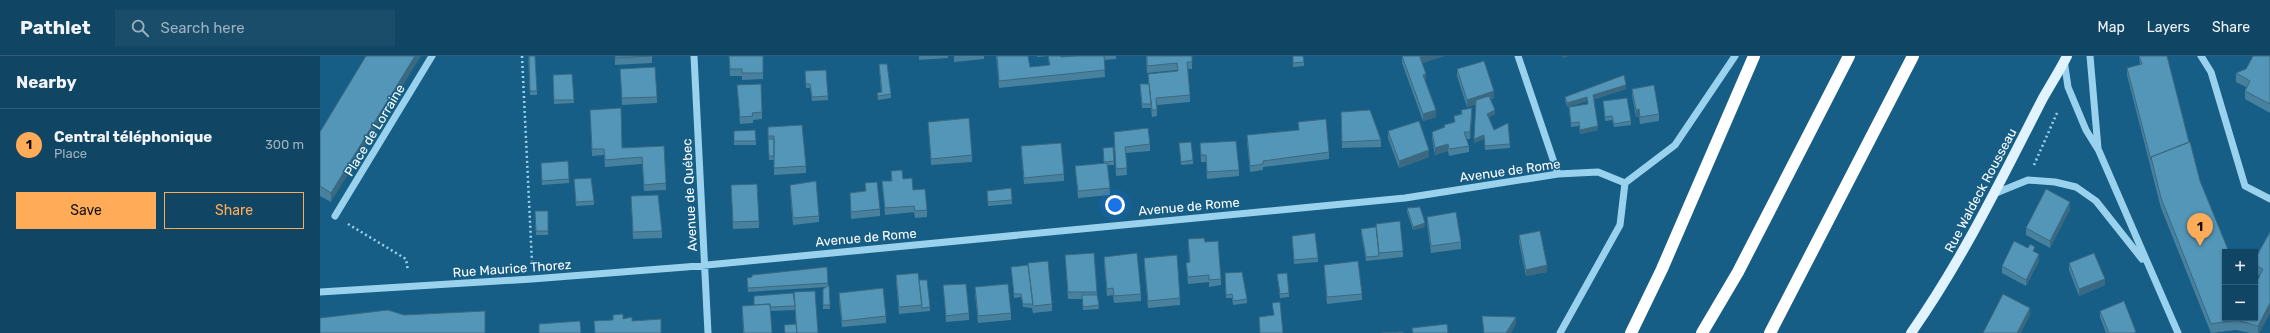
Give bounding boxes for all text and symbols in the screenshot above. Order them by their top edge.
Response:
search box [115,10,395,46]
text: Pathlet [20,16,91,39]
icon: search [129,17,151,39]
text: Search here [161,19,245,37]
text: Map [2098,19,2125,36]
text: Layers [2147,19,2190,36]
text: Share [2212,19,2250,36]
text: Nearby [16,72,77,92]
street label: Place de Lorraine [341,82,408,179]
street label: Rue Waldeck Rousseau [1941,126,2020,255]
text: Central téléphonique [54,128,212,146]
text: 1 [26,137,32,152]
text: 300 m [265,137,304,152]
street label: Avenue de Québec [679,138,700,252]
text: Place [54,146,87,161]
street label: Avenue de Rome [1459,156,1561,185]
button: Save [16,192,156,229]
button: Share [164,192,304,229]
your location [1105,195,1125,215]
street label: Avenue de Rome [1138,195,1240,218]
pin: 1 [2187,213,2213,246]
street label: Avenue de Rome [815,226,917,249]
map controls [2222,249,2258,321]
button: + [2222,249,2258,285]
street label: Rue Maurice Thorez [452,257,572,280]
button: − [2222,285,2258,321]

